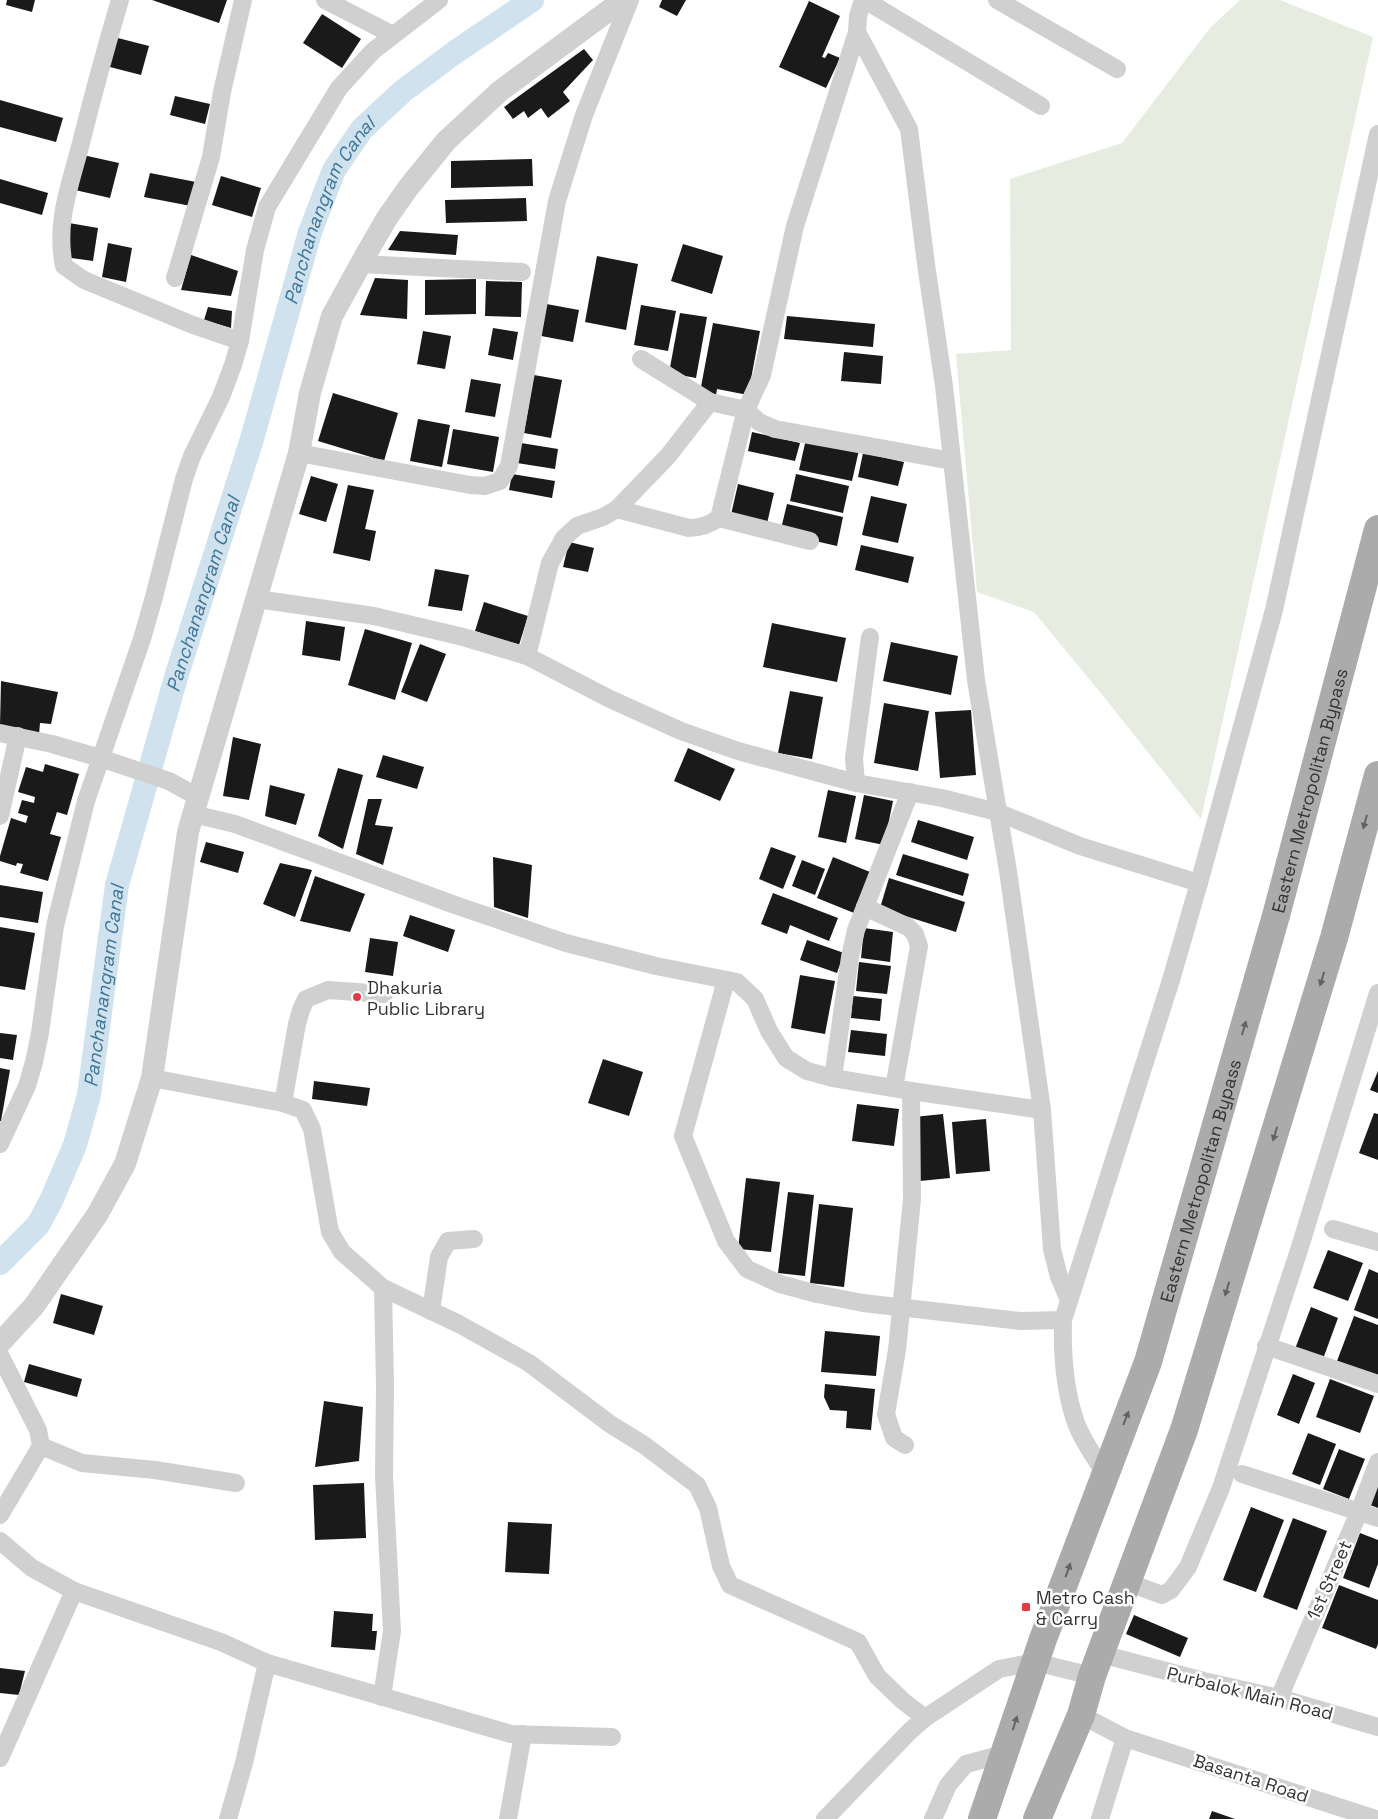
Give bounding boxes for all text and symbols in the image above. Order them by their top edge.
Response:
water label: Panchanangram Canal [278,109,382,307]
water label: Panchanangram Canal [160,491,246,695]
street label: Eastern Metropolitan Bypass [1266,666,1352,915]
one-way arrow [1361,814,1369,829]
water label: Panchanangram Canal [78,881,130,1088]
one-way arrow [1317,971,1325,986]
place label: Dhakuria Public Library [367,976,485,1020]
marker: Dhakuria Public Library [351,991,363,1003]
one-way arrow [1240,1020,1248,1035]
street label: Eastern Metropolitan Bypass [1154,1056,1246,1305]
one-way arrow [1270,1127,1278,1142]
one-way arrow [1223,1282,1231,1297]
one-way arrow [1122,1410,1130,1425]
street label: 1st Street [1301,1537,1357,1623]
one-way arrow [1065,1563,1073,1577]
place label: Metro Cash & Carry [1036,1586,1135,1630]
marker: Metro Cash & Carry [1020,1601,1032,1613]
street label: Purbalok Main Road [1164,1661,1336,1725]
one-way arrow [1012,1716,1019,1731]
street label: Basanta Road [1190,1749,1312,1807]

